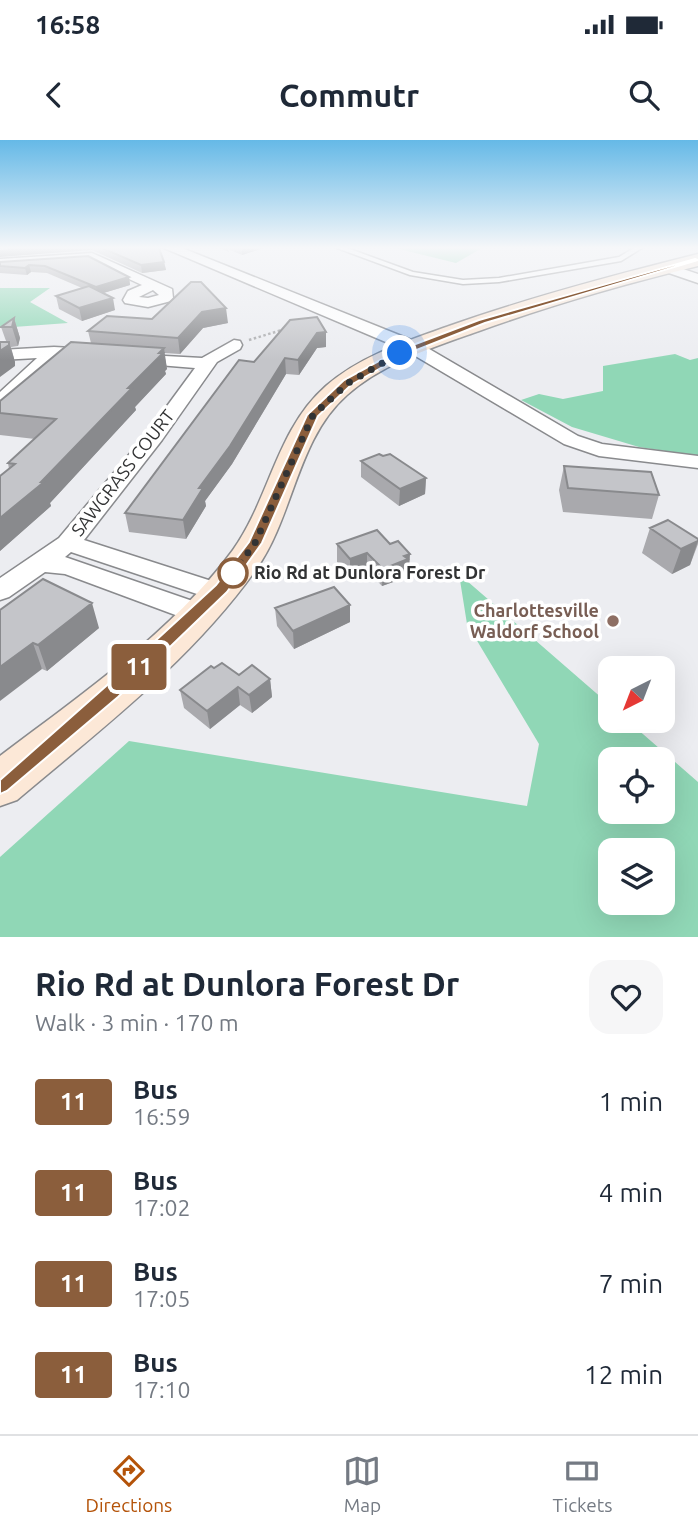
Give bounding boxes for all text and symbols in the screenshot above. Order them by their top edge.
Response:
text: 16:58 [35,10,100,39]
icon: back [35,76,73,114]
icon: search [625,76,663,114]
text: Commutr [279,77,419,113]
your location [382,335,417,370]
street label: SAWGRASS COURT [67,405,178,539]
marker: Rio Rd at Dunlora Forest Dr [218,558,248,588]
place label: Rio Rd at Dunlora Forest Dr [254,562,486,582]
place label: Charlottesville Waldorf School [470,600,600,641]
marker: Charlottesville Waldorf School [605,613,621,629]
line badge: 11 [108,644,170,690]
text: 11 [125,653,153,680]
north arrow [598,656,676,733]
map controls [598,656,675,915]
button: locate [598,747,675,824]
button: layers [598,838,675,915]
button: heart [589,960,663,1034]
text: Rio Rd at Dunlora Forest Dr [35,965,459,1002]
text: Walk · 3 min · 170 m [35,1010,239,1035]
text: Bus [133,1075,178,1104]
text: 1 min [599,1087,663,1116]
text: 11 [60,1088,87,1115]
text: 16:59 [133,1104,191,1129]
text: Bus [133,1166,178,1195]
text: 4 min [599,1178,663,1207]
text: 11 [60,1179,87,1206]
text: 17:02 [133,1195,191,1220]
text: Bus [133,1257,178,1286]
text: 7 min [599,1269,663,1298]
text: 11 [60,1270,87,1297]
text: 17:05 [133,1286,191,1311]
text: Bus [133,1348,178,1377]
text: 12 min [584,1360,663,1389]
text: 11 [60,1361,87,1388]
text: 17:10 [133,1377,191,1402]
tab: Directions [86,1452,172,1516]
tab: Map [343,1452,381,1516]
tab: Tickets [553,1452,612,1516]

